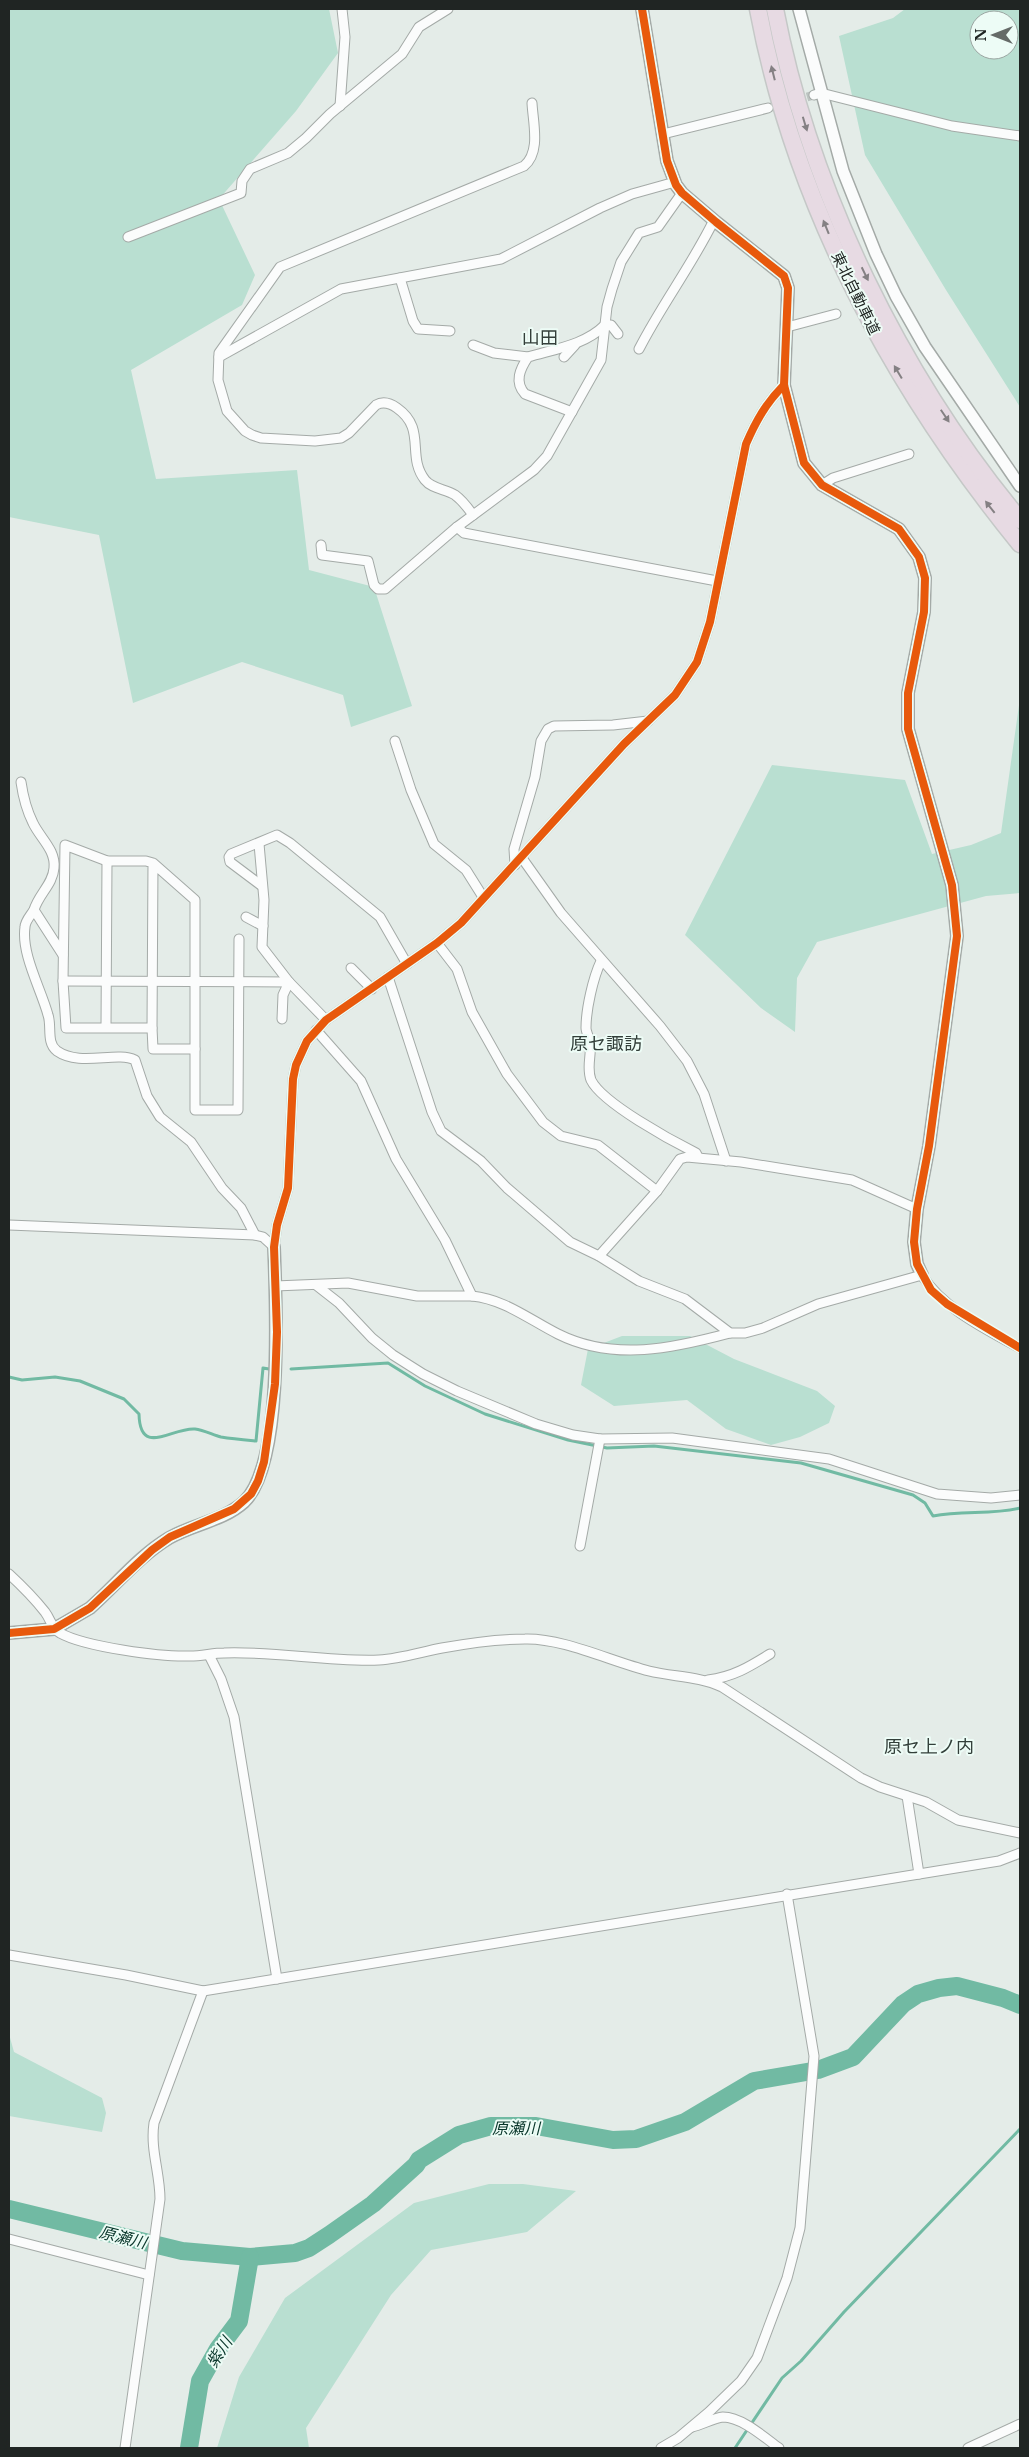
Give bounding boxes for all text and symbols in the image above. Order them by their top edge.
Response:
north arrow [969,10,1019,60]
text: N [972,28,990,42]
one-way arrow [769,66,777,81]
one-way arrow [801,116,809,131]
one-way arrow [821,220,829,234]
street label: 東北自動車道 [828,248,884,338]
one-way arrow [860,267,869,282]
district label: 山田 [522,327,558,349]
one-way arrow [893,366,903,379]
one-way arrow [940,409,949,423]
one-way arrow [984,500,995,513]
district label: 原セ諏訪 [570,1033,642,1055]
district label: 原セ上ノ内 [884,1736,974,1758]
water label: 原瀬川 [492,2118,542,2138]
water label: 原瀬川 [97,2221,151,2253]
water label: 紫川 [202,2331,237,2371]

